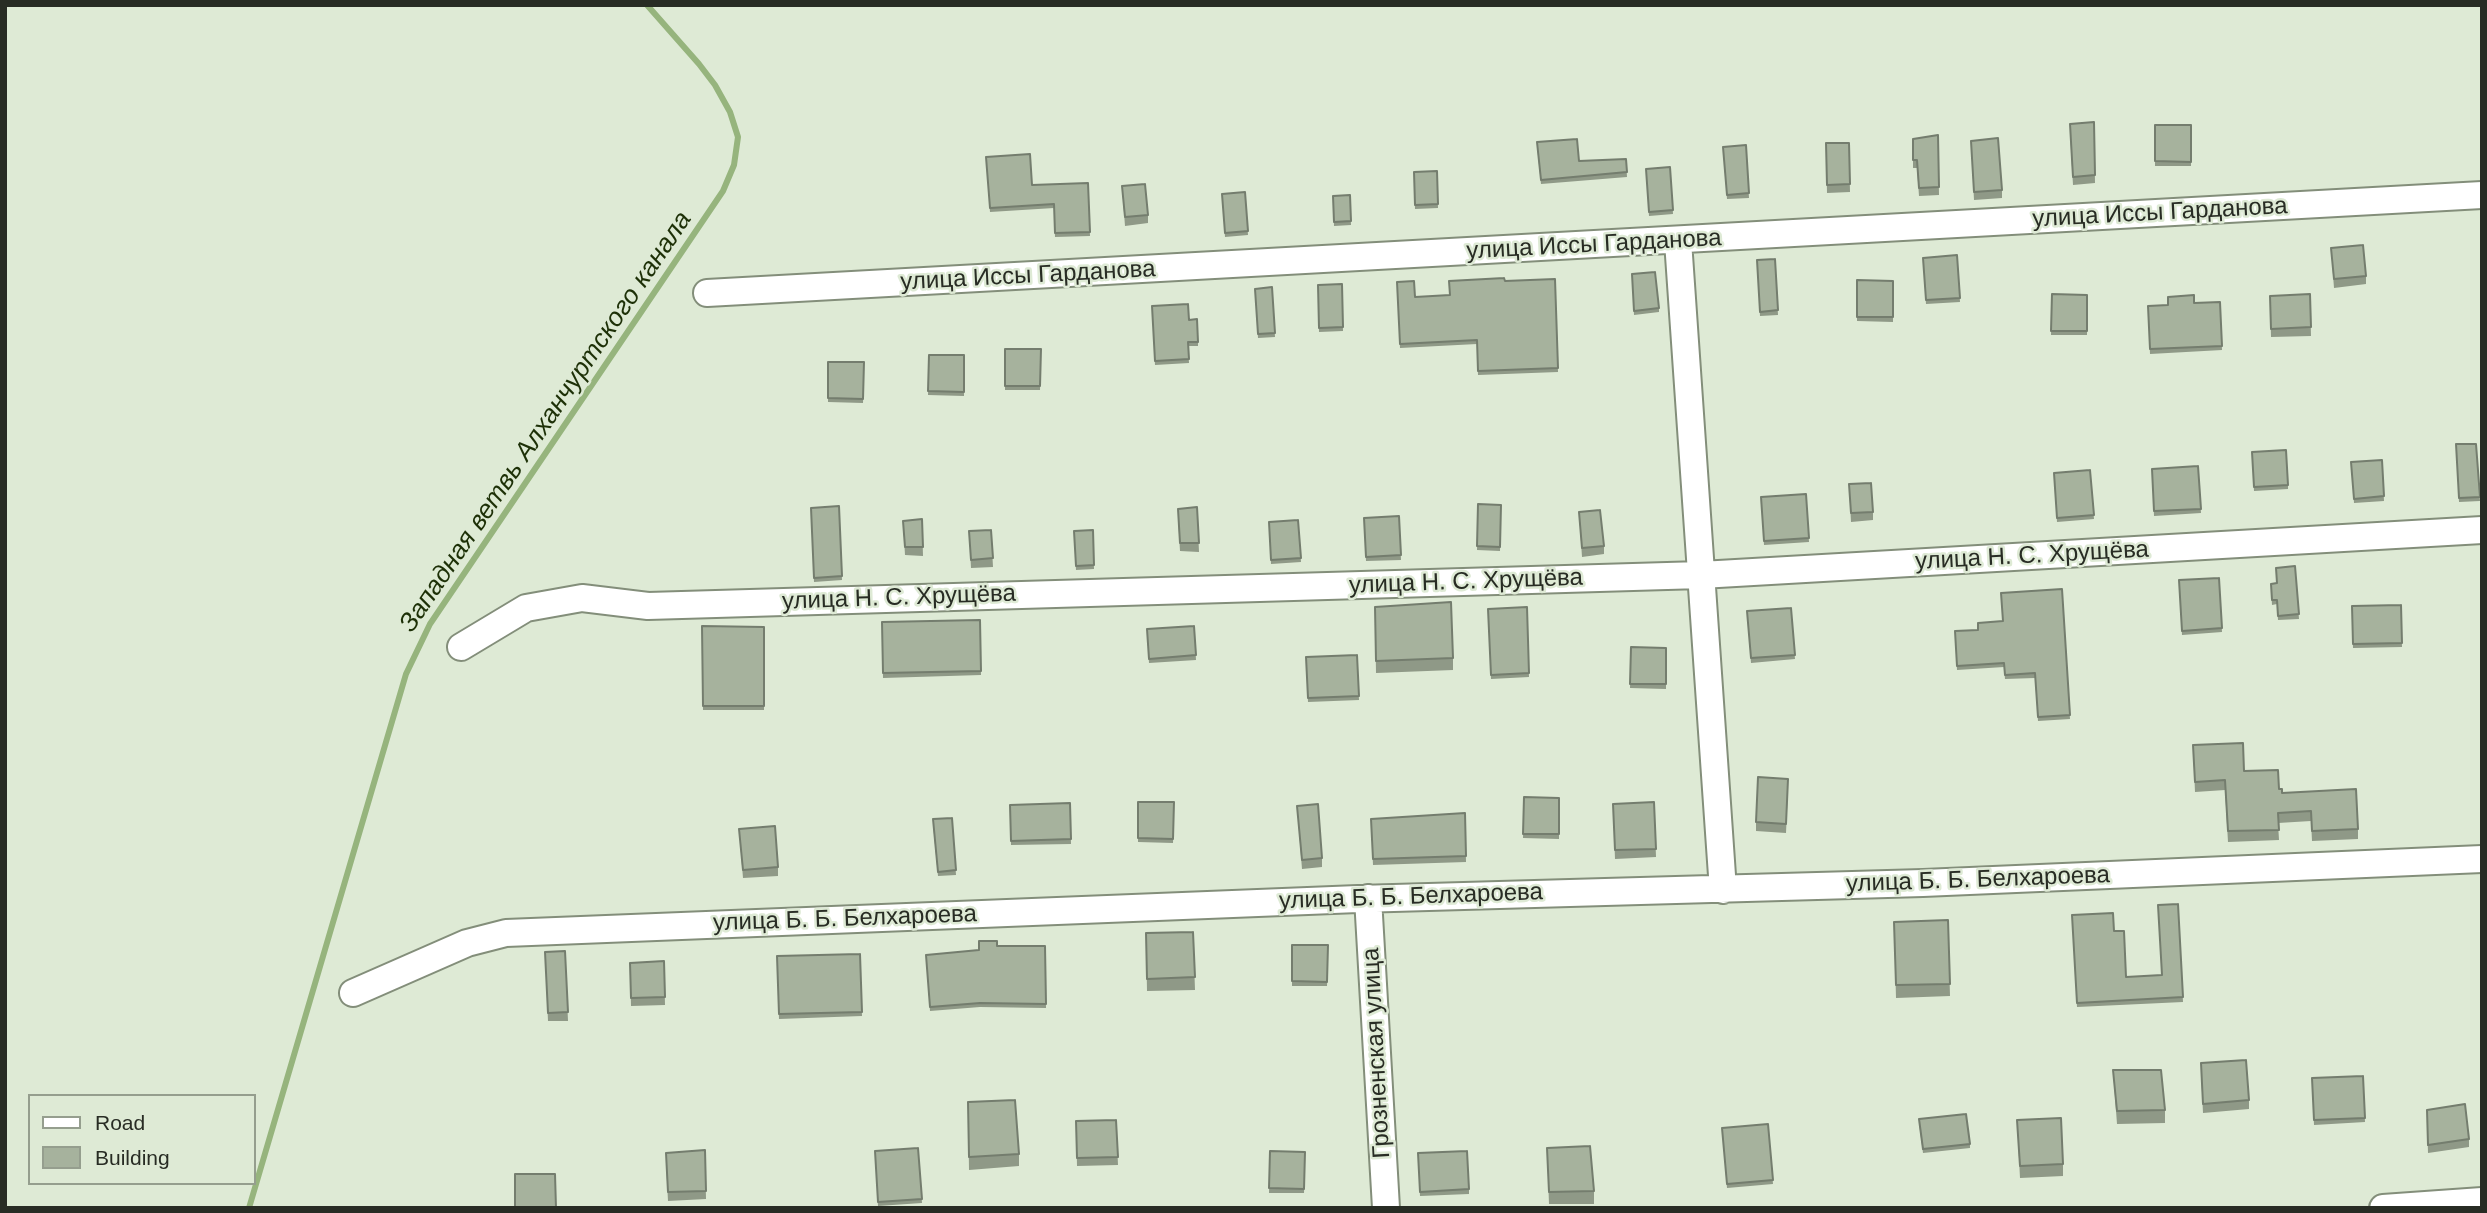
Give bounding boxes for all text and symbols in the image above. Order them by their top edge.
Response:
street label: улица Иссы Гарданова [2032,192,2288,234]
water label: Западная ветвь Алханчуртского канала [393,206,699,638]
street label: улица Иссы Гарданова [1466,224,1722,266]
street label: улица Иссы Гарданова [900,255,1156,297]
street label: улица Н. С. Хрущёва [1914,535,2150,577]
street label: улица Н. С. Хрущёва [1349,564,1583,600]
street label: улица Н. С. Хрущёва [782,580,1016,616]
street label: улица Б. Б. Белхароева [1846,861,2110,899]
street label: улица Б. Б. Белхароева [1279,878,1543,916]
street label: улица Б. Б. Белхароева [713,900,977,938]
street label: Грозненская улица [1357,947,1397,1159]
legend [28,1094,256,1185]
text: Road [95,1111,145,1134]
text: Building [95,1146,170,1169]

